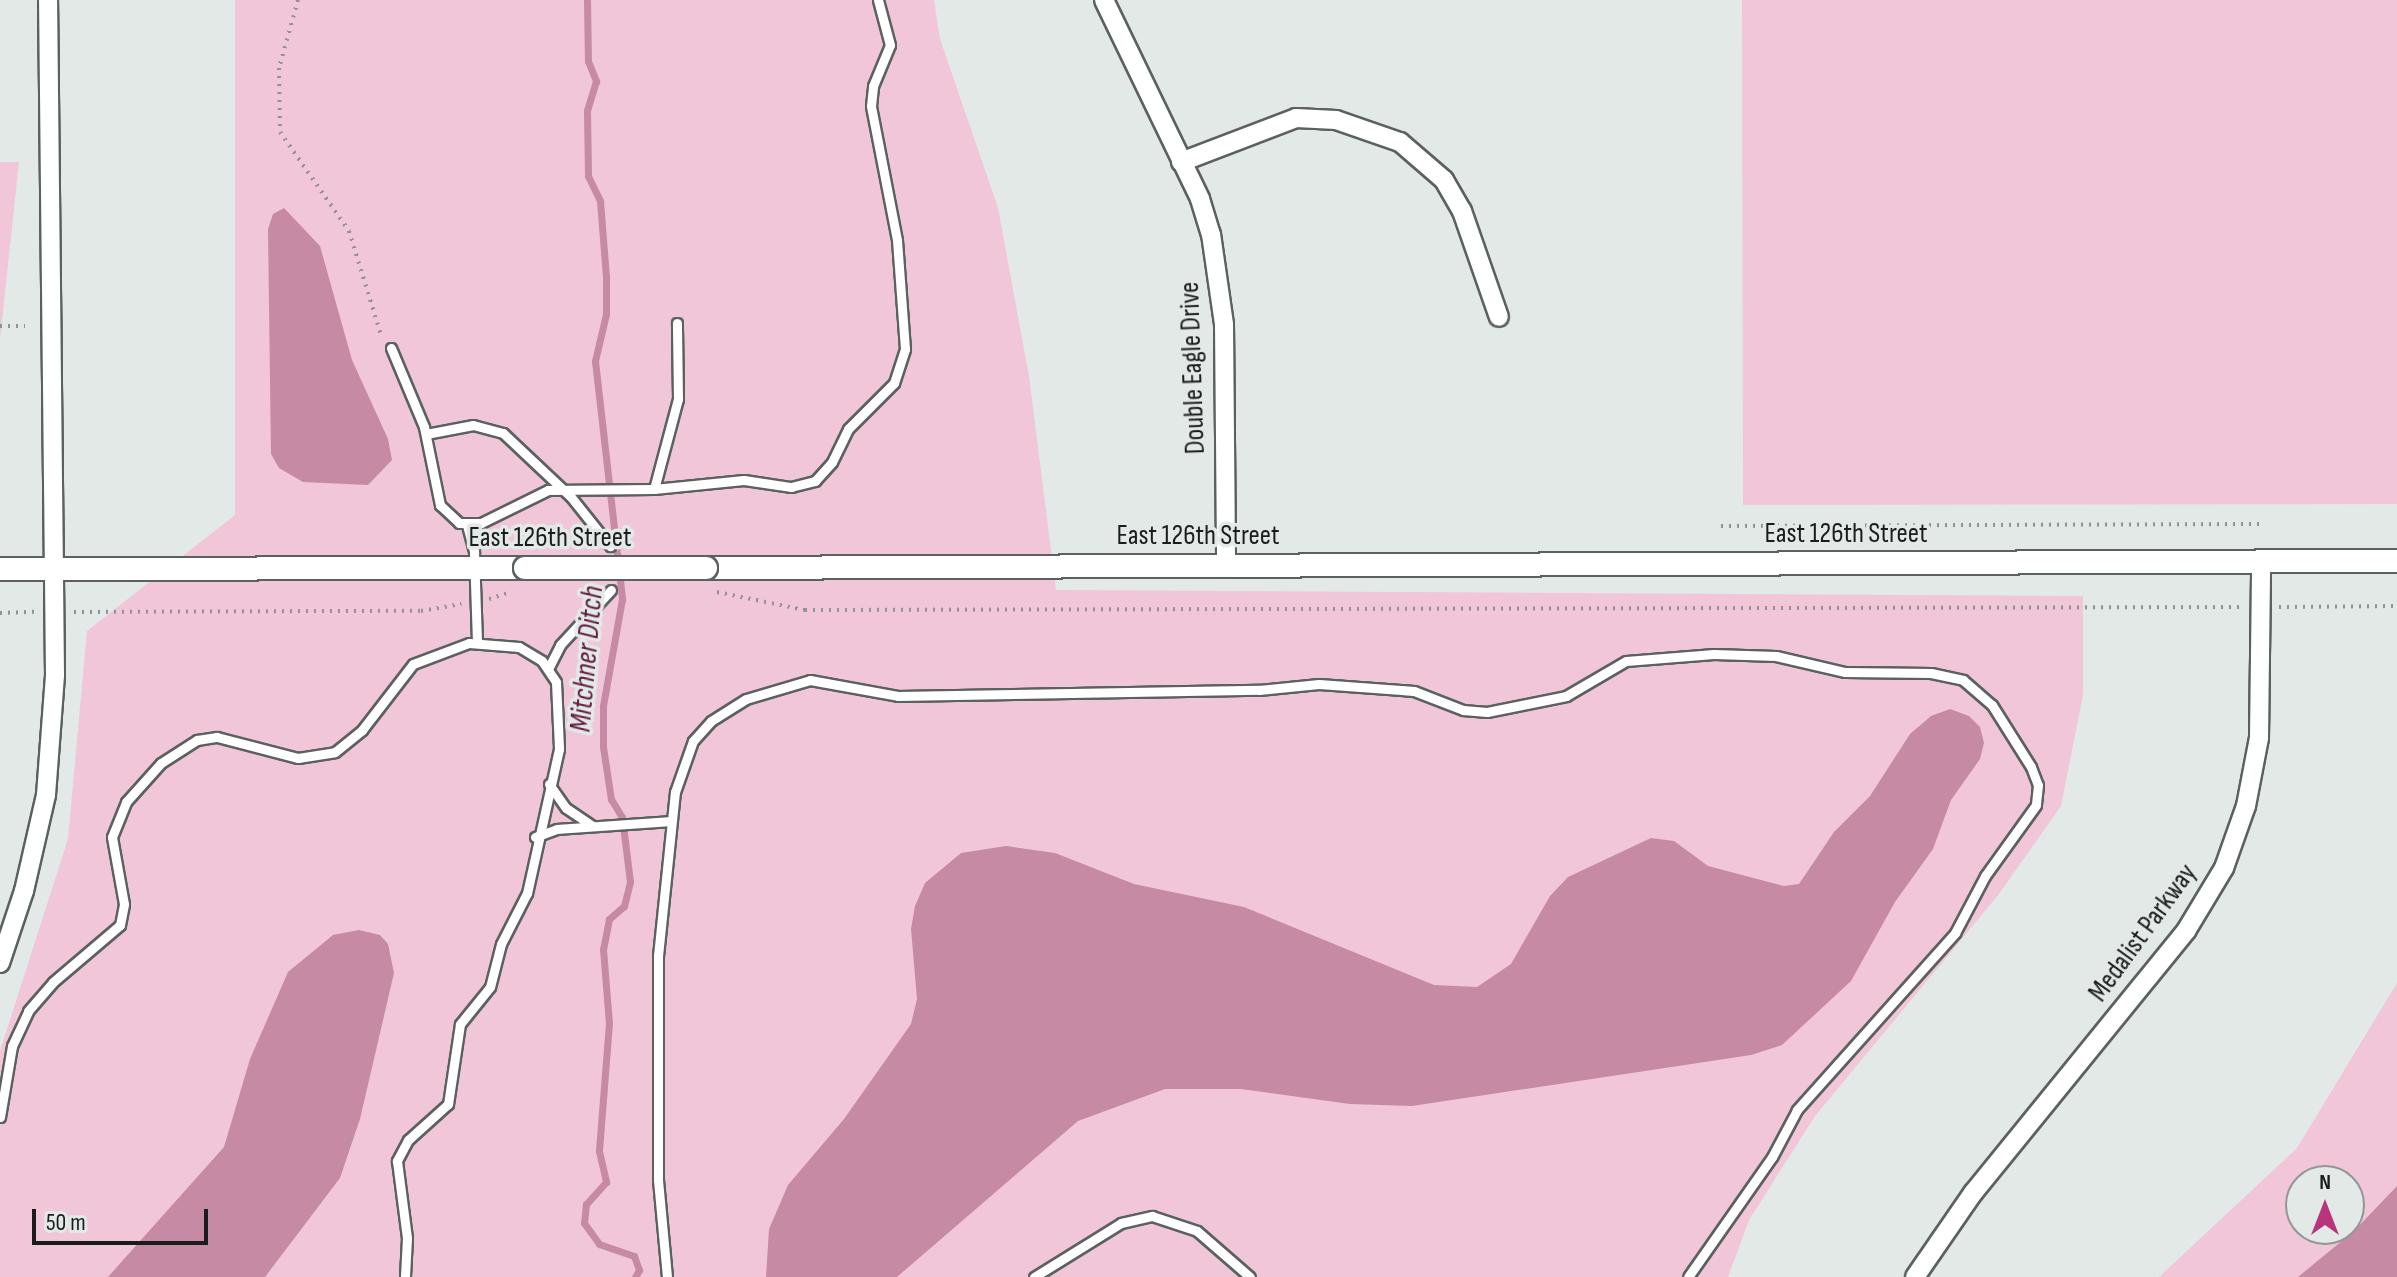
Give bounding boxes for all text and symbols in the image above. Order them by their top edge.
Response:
street label: Double Eagle Drive [1173,281,1213,455]
street label: East 126th Street [1765,517,1927,551]
street label: East 126th Street [1117,519,1279,553]
street label: East 126th Street [469,521,631,555]
water label: Mitchner Ditch [563,584,611,734]
street label: Medalist Parkway [2082,858,2204,1008]
north arrow [2285,1165,2365,1245]
text: N [2319,1169,2331,1196]
scale bar [36,1193,212,1243]
text: 50 m [46,1208,86,1237]

